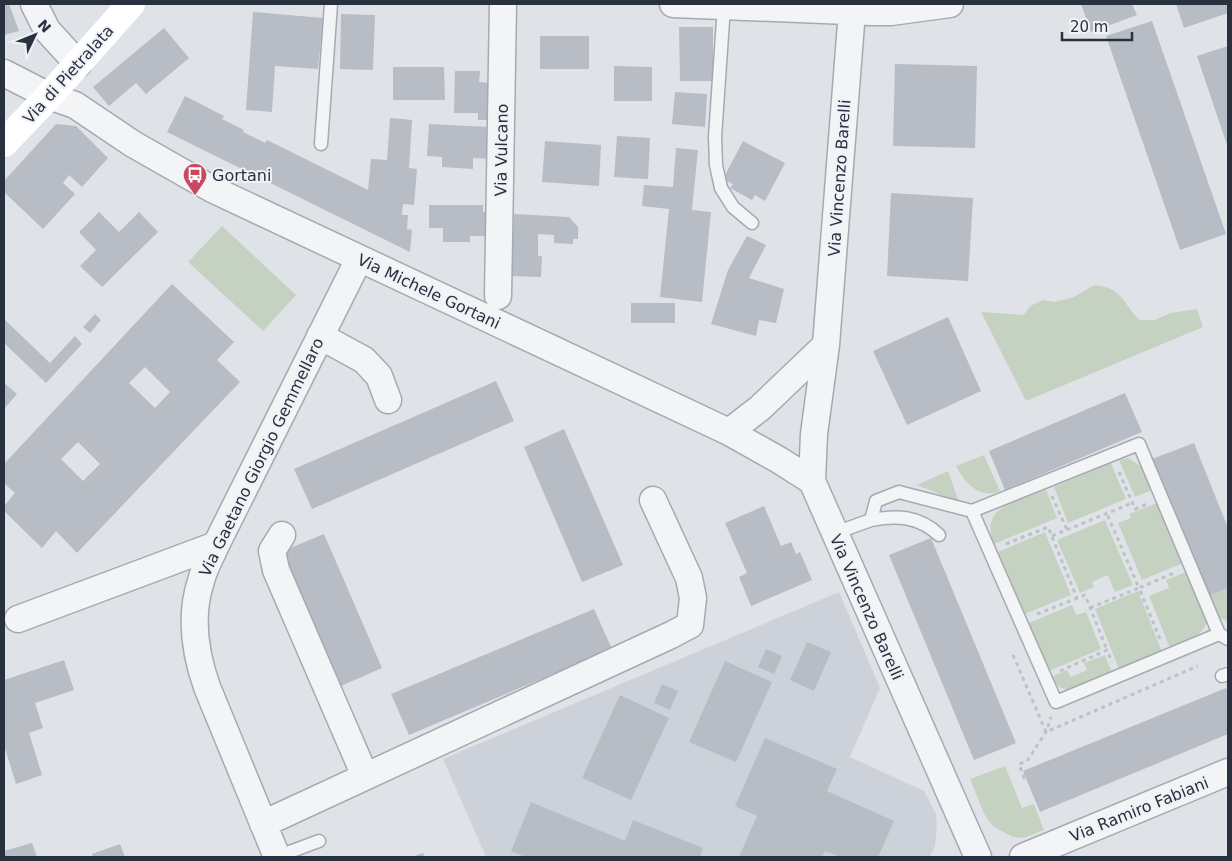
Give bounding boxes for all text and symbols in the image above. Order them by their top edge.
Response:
north arrow [10,10,60,60]
scale bar [1062,10,1132,42]
text: N [35,16,54,36]
text: 20 m [1070,18,1108,36]
street label: Via di Pietralata [19,21,118,128]
street label: Via Vincenzo Barelli [825,99,854,257]
street label: Via Vulcano [491,103,512,197]
bus stop icon: Gortani [182,162,208,196]
place label: Gortani [212,166,271,185]
street label: Via Michele Gortani [354,250,503,333]
street label: Via Gaetano Giorgio Gemmellaro [195,335,328,580]
street label: Via Vincenzo Barelli [826,531,907,683]
street label: Via Ramiro Fabiani [1067,773,1211,846]

